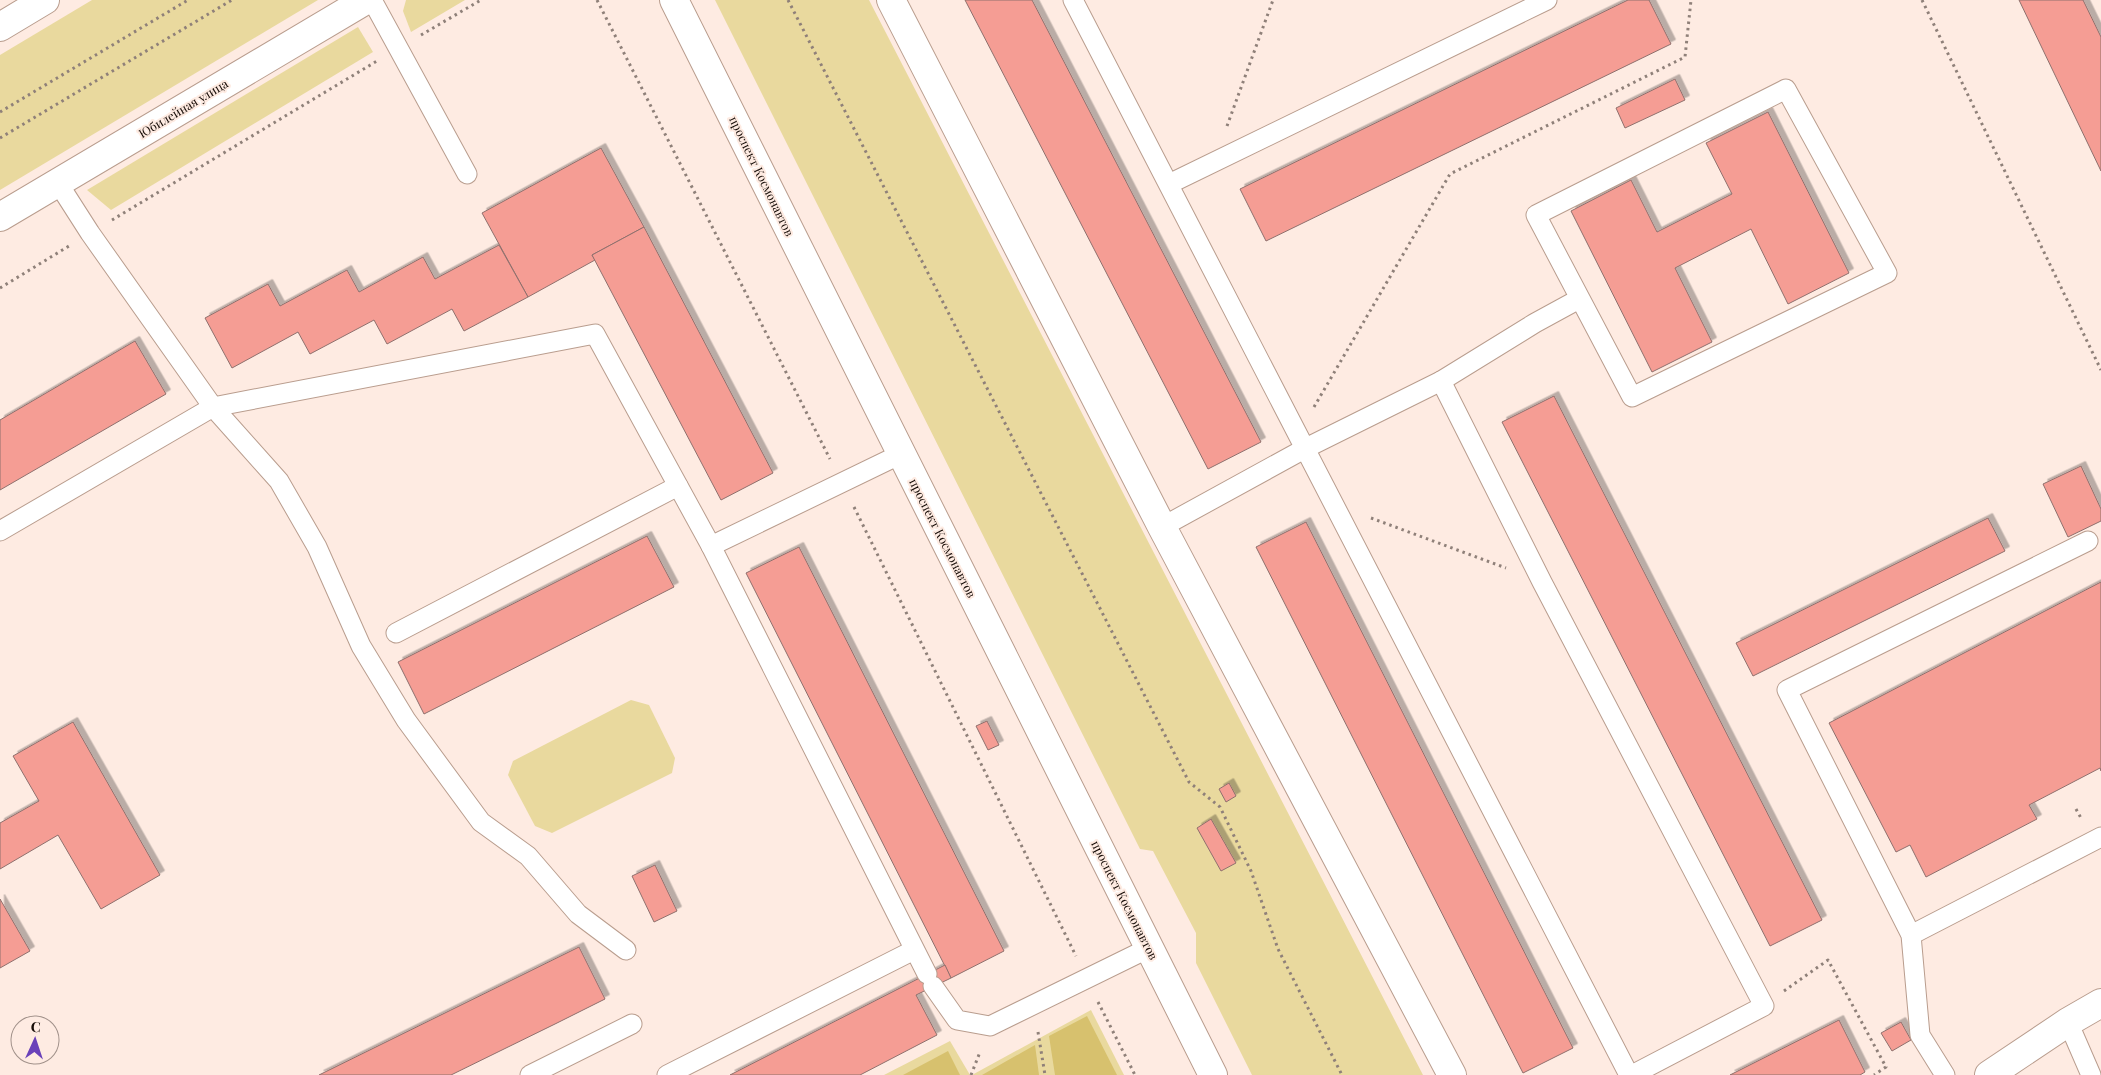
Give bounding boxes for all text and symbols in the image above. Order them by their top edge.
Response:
street label: Юбилейная улица [135,75,231,141]
street label: проспект Космонавтов [726,113,798,239]
street label: проспект Космонавтов [906,476,980,601]
street label: проспект Космонавтов [1088,838,1162,963]
north arrow [10,1015,60,1065]
text: С [30,1017,41,1036]

